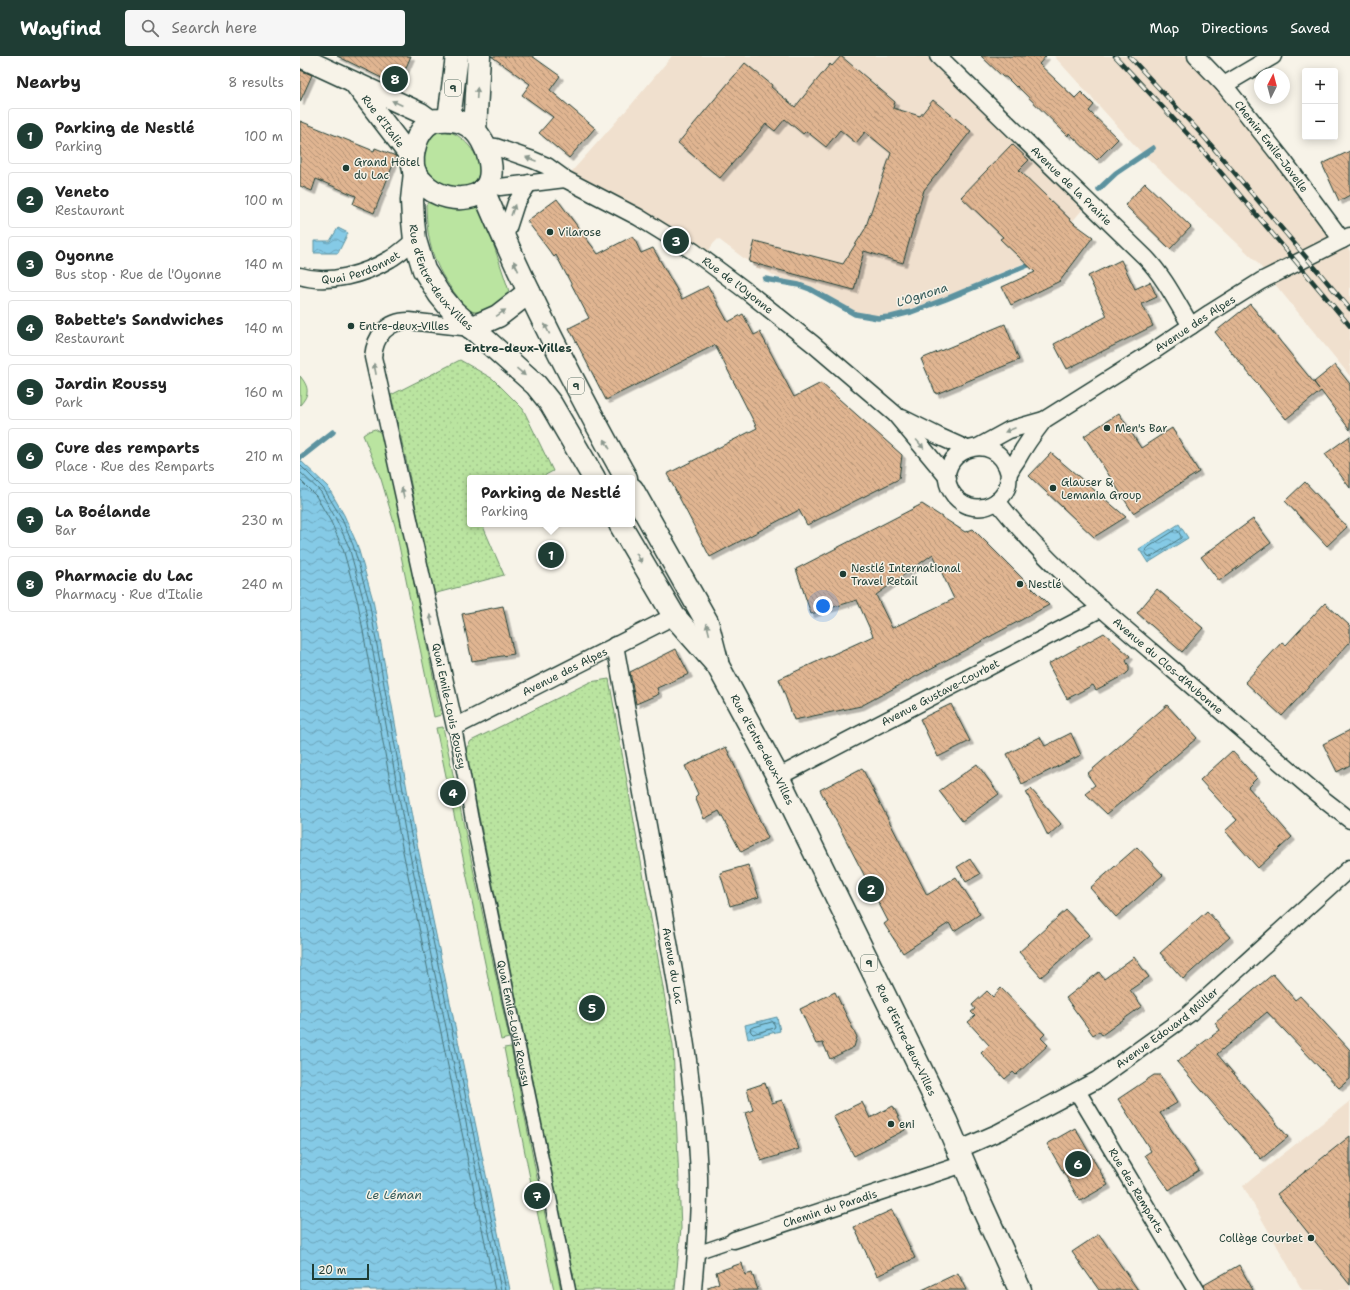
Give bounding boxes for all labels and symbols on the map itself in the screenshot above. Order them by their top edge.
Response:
pin: 8 [382,64,408,94]
north arrow [1254,68,1290,104]
road number: 9 [445,80,461,96]
one-way arrow [474,86,480,99]
street label: Rue d'Italie [358,92,408,150]
street label: Chemin Emile-Javelle [1231,97,1312,195]
one-way arrow [392,100,403,106]
street label: Avenue de la Prairie [1028,143,1115,228]
place label: Grand Hôtel du Lac [354,155,420,183]
one-way arrow [525,156,537,162]
marker: Grand Hôtel du Lac [341,163,351,173]
one-way arrow [511,204,517,216]
street label: Rue d'Entre-deux-Villes [406,223,477,334]
place label: Vilarose [558,225,601,240]
pin: 3 [663,226,689,256]
marker: Vilarose [545,227,555,237]
street label: Quai Perdonnet [321,247,403,287]
street label: Rue de l'Oyonne [699,253,777,317]
one-way arrow [513,261,519,272]
water label: L'Ognona [894,279,950,311]
street label: Avenue des Alpes [1152,291,1238,356]
one-way arrow [496,309,506,317]
place label: Entre-deux-Villes [359,319,449,334]
marker: Entre-deux-Villes [346,321,356,331]
one-way arrow [543,323,550,335]
district label: Entre-deux-Villes [464,340,572,356]
one-way arrow [372,363,378,375]
one-way arrow [517,367,526,376]
road number: 9 [568,378,584,394]
place label: Men's Bar [1115,421,1167,436]
marker: Men's Bar [1102,423,1112,433]
one-way arrow [1004,428,1016,434]
one-way arrow [604,438,610,450]
one-way arrow [916,439,925,449]
place label: Glauser & Lemania Group [1061,475,1142,503]
marker: Glauser & Lemania Group [1048,483,1058,493]
one-way arrow [400,487,406,499]
pin: 1 [538,540,564,570]
one-way arrow [636,552,643,564]
place label: Nestlé International Travel Retail [851,561,961,589]
marker: Nestlé International Travel Retail [838,569,848,579]
place label: Nestlé [1028,577,1062,592]
marker: Nestlé [1015,579,1025,589]
your location [813,596,833,616]
one-way arrow [428,614,434,626]
street label: Avenue du Clos-d'Aubonne [1110,614,1227,717]
one-way arrow [705,622,711,635]
street label: Quai Emile-Louis Roussy [428,642,470,770]
street label: Avenue des Alpes [520,643,610,699]
street label: Avenue Gustave-Courbet [879,655,1002,729]
street label: Rue d'Entre-deux-Villes [727,692,798,807]
pin: 4 [440,778,466,808]
pin: 2 [858,874,884,904]
street label: Avenue du Lac [659,926,687,1006]
road number: 9 [861,955,877,971]
street label: Quai Emile-Louis Roussy [494,959,534,1088]
street label: Rue d'Entre-deux-Villes [873,981,940,1098]
street label: Avenue Edouard Müller [1112,984,1221,1072]
pin: 5 [579,993,605,1023]
place label: eni [899,1117,915,1132]
marker: eni [886,1119,896,1129]
street label: Rue des Remparts [1105,1145,1168,1236]
pin: 6 [1065,1149,1091,1179]
pin: 7 [524,1181,550,1211]
street label: Chemin du Paradis [781,1186,879,1231]
water label: Le Léman [366,1187,422,1203]
place label: Collège Courbet [1219,1231,1303,1246]
marker: Collège Courbet [1306,1233,1316,1243]
scale bar [312,1262,369,1281]

